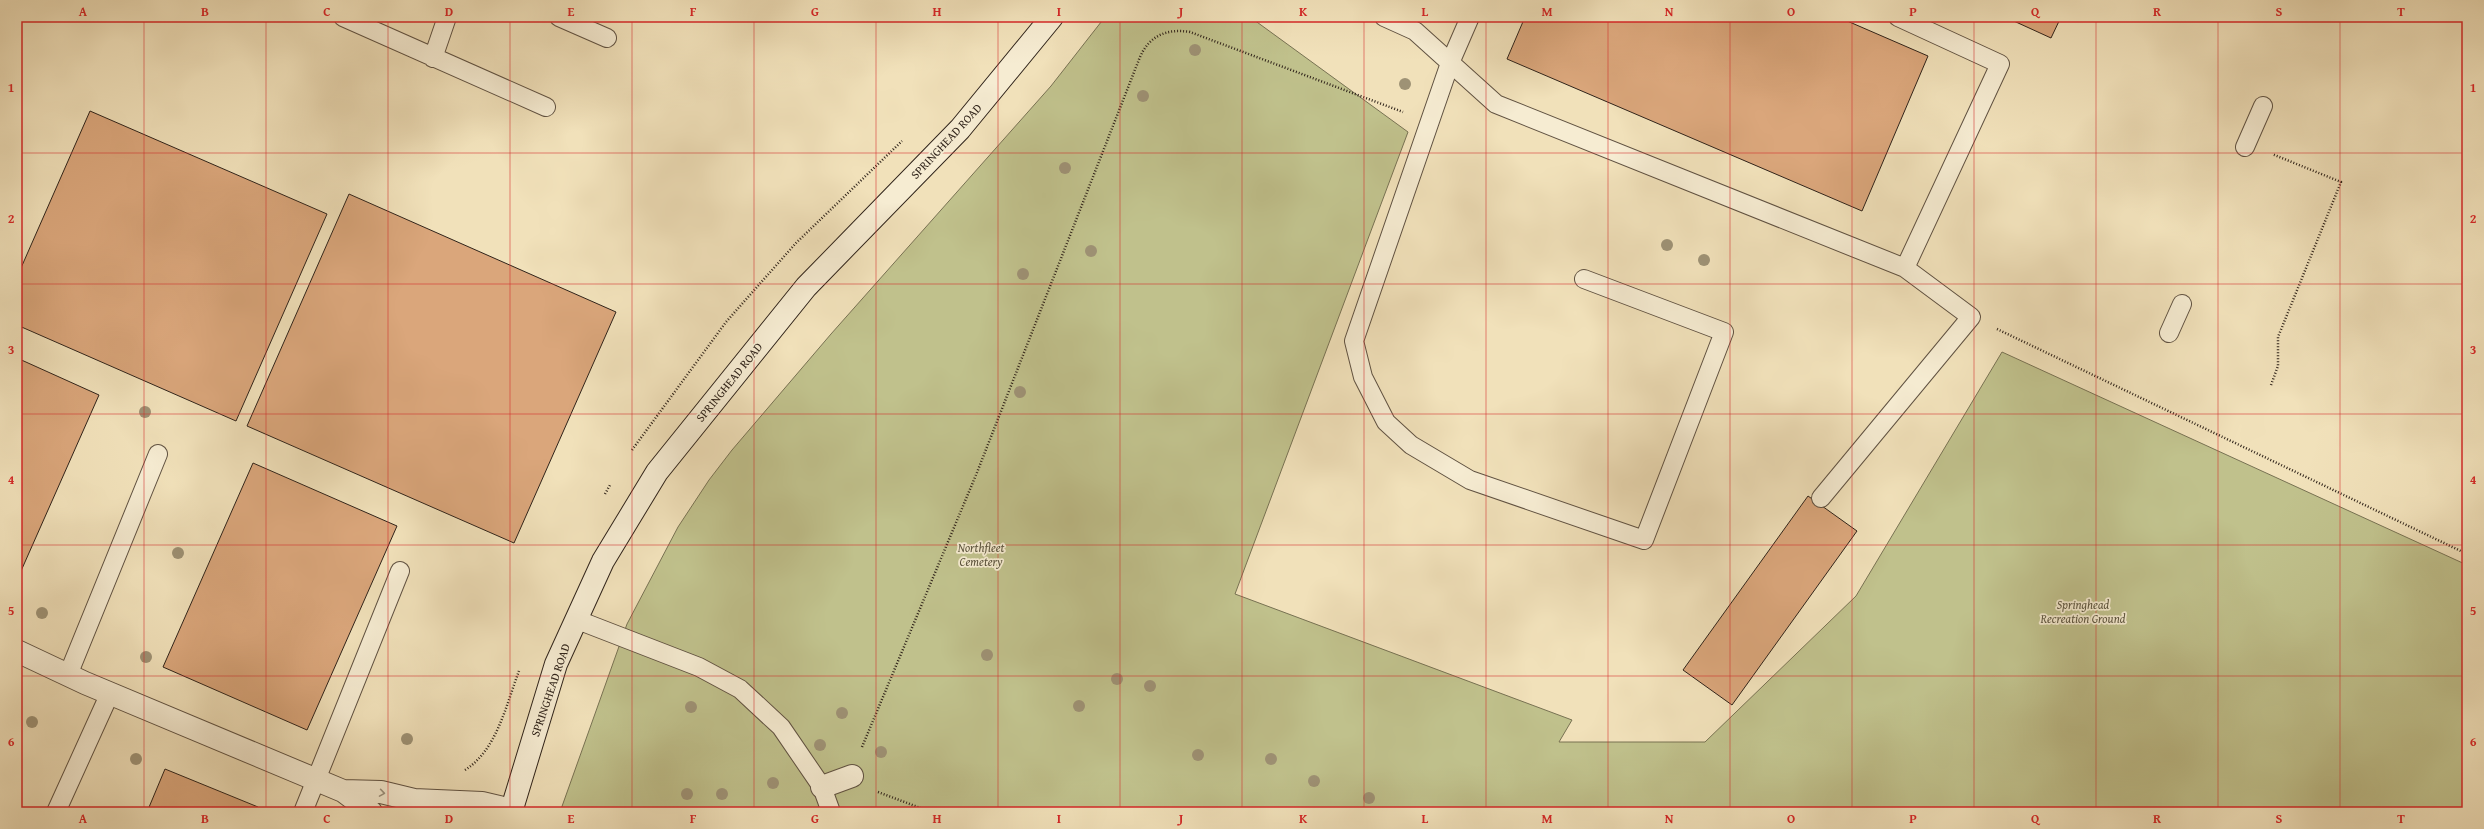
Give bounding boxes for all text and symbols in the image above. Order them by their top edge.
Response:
text: A [79,2,88,21]
text: B [201,2,209,21]
text: C [323,2,331,21]
text: D [445,2,453,21]
text: E [568,2,575,21]
text: F [690,2,697,21]
text: G [811,2,819,21]
text: H [932,2,942,21]
text: I [1057,2,1061,21]
text: J [1177,2,1184,21]
text: K [1299,2,1308,21]
text: L [1422,2,1429,21]
text: M [1541,2,1553,21]
text: N [1665,2,1674,21]
text: O [1787,2,1795,21]
text: P [1909,2,1917,21]
text: Q [2031,2,2041,21]
text: R [2153,2,2162,21]
text: S [2276,2,2283,21]
text: T [2397,2,2405,21]
text: 1 [8,78,14,97]
text: 1 [2470,78,2476,97]
street label: SPRINGHEAD ROAD [907,100,985,182]
text: 2 [8,209,15,228]
text: 2 [2470,209,2477,228]
street label: SPRINGHEAD ROAD [692,339,766,425]
text: 3 [8,340,14,359]
text: 3 [2470,340,2476,359]
text: 4 [8,470,15,489]
text: 4 [2470,470,2477,489]
park label: Northfleet Cemetery [958,539,1005,570]
park label: Springhead Recreation Ground [2040,596,2126,627]
text: 5 [8,601,15,620]
text: 5 [2470,601,2477,620]
street label: SPRINGHEAD ROAD [526,641,574,739]
text: 6 [8,732,15,751]
text: 6 [2470,732,2477,751]
one-way arrow [379,788,385,797]
text: A [79,809,88,828]
text: B [201,809,209,828]
text: C [323,809,331,828]
text: D [445,809,453,828]
text: E [568,809,575,828]
text: F [690,809,697,828]
text: G [811,809,819,828]
text: H [932,809,942,828]
text: I [1057,809,1061,828]
text: J [1177,809,1184,828]
text: K [1299,809,1308,828]
text: L [1422,809,1429,828]
text: M [1541,809,1553,828]
text: N [1665,809,1674,828]
text: O [1787,809,1795,828]
text: P [1909,809,1917,828]
text: Q [2031,809,2041,828]
text: R [2153,809,2162,828]
text: S [2276,809,2283,828]
text: T [2397,809,2405,828]

